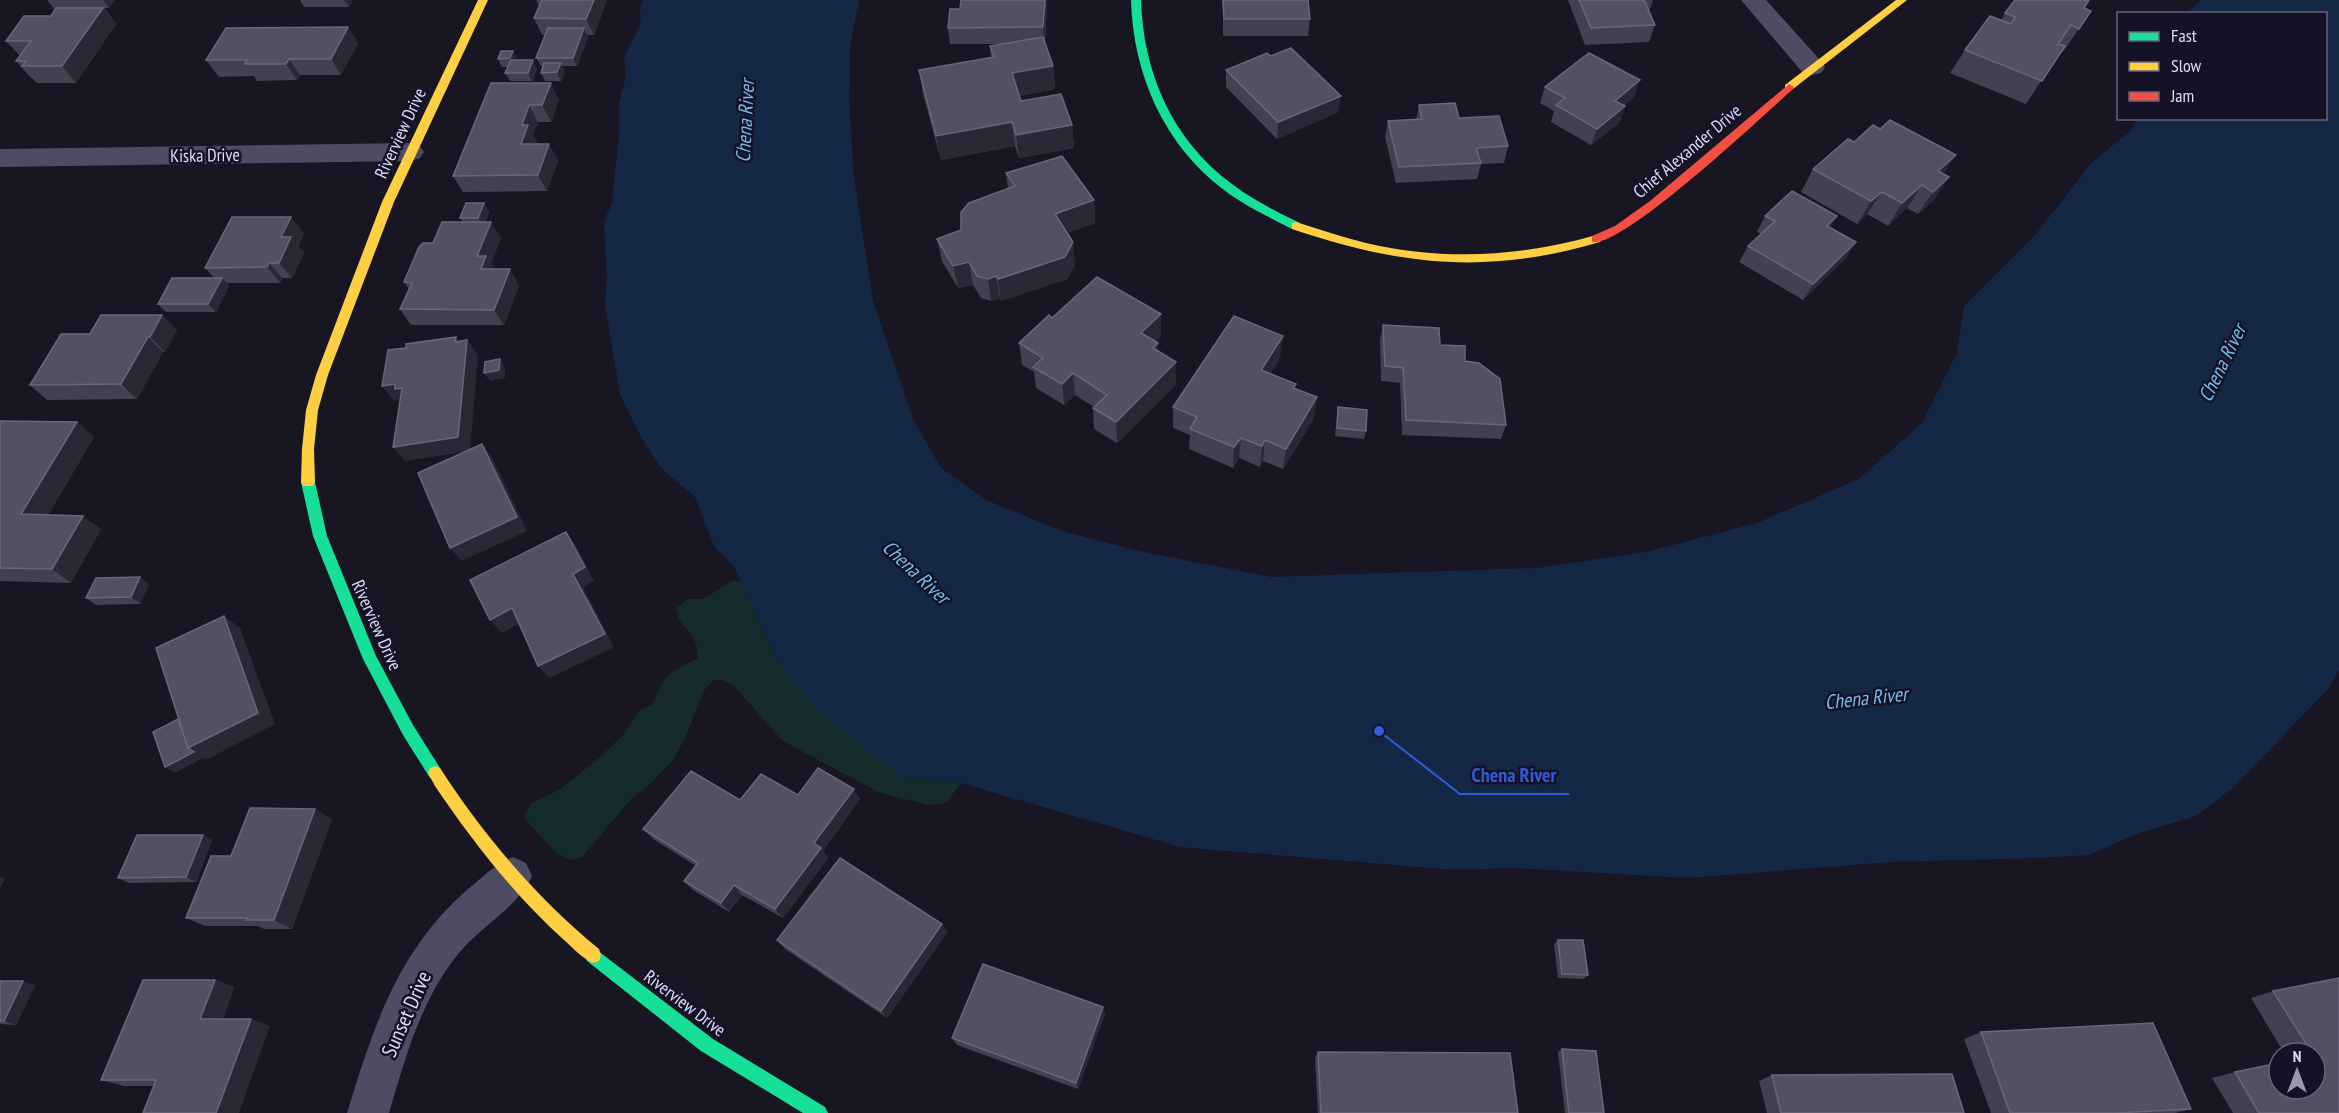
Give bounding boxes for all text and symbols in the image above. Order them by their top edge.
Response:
legend [2117,12,2327,120]
text: Fast [2171,24,2197,47]
text: Slow [2171,54,2202,77]
water label: Chena River [730,77,760,163]
street label: Riverview Drive [369,84,431,182]
text: Jam [2170,84,2194,107]
street label: Chief Alexander Drive [1628,99,1746,203]
street label: Kiska Drive [170,143,240,167]
water label: Chena River [2192,318,2253,406]
water label: Chena River [877,534,957,611]
street label: Riverview Drive [347,576,407,674]
water label: Chena River [1824,680,1911,715]
callout: Chena River [1460,756,1569,794]
text: Chena River [1472,762,1557,788]
street label: Riverview Drive [639,965,731,1041]
street label: Sunset Drive [375,967,437,1061]
north arrow [2267,1041,2327,1101]
text: N [2293,1046,2301,1066]

